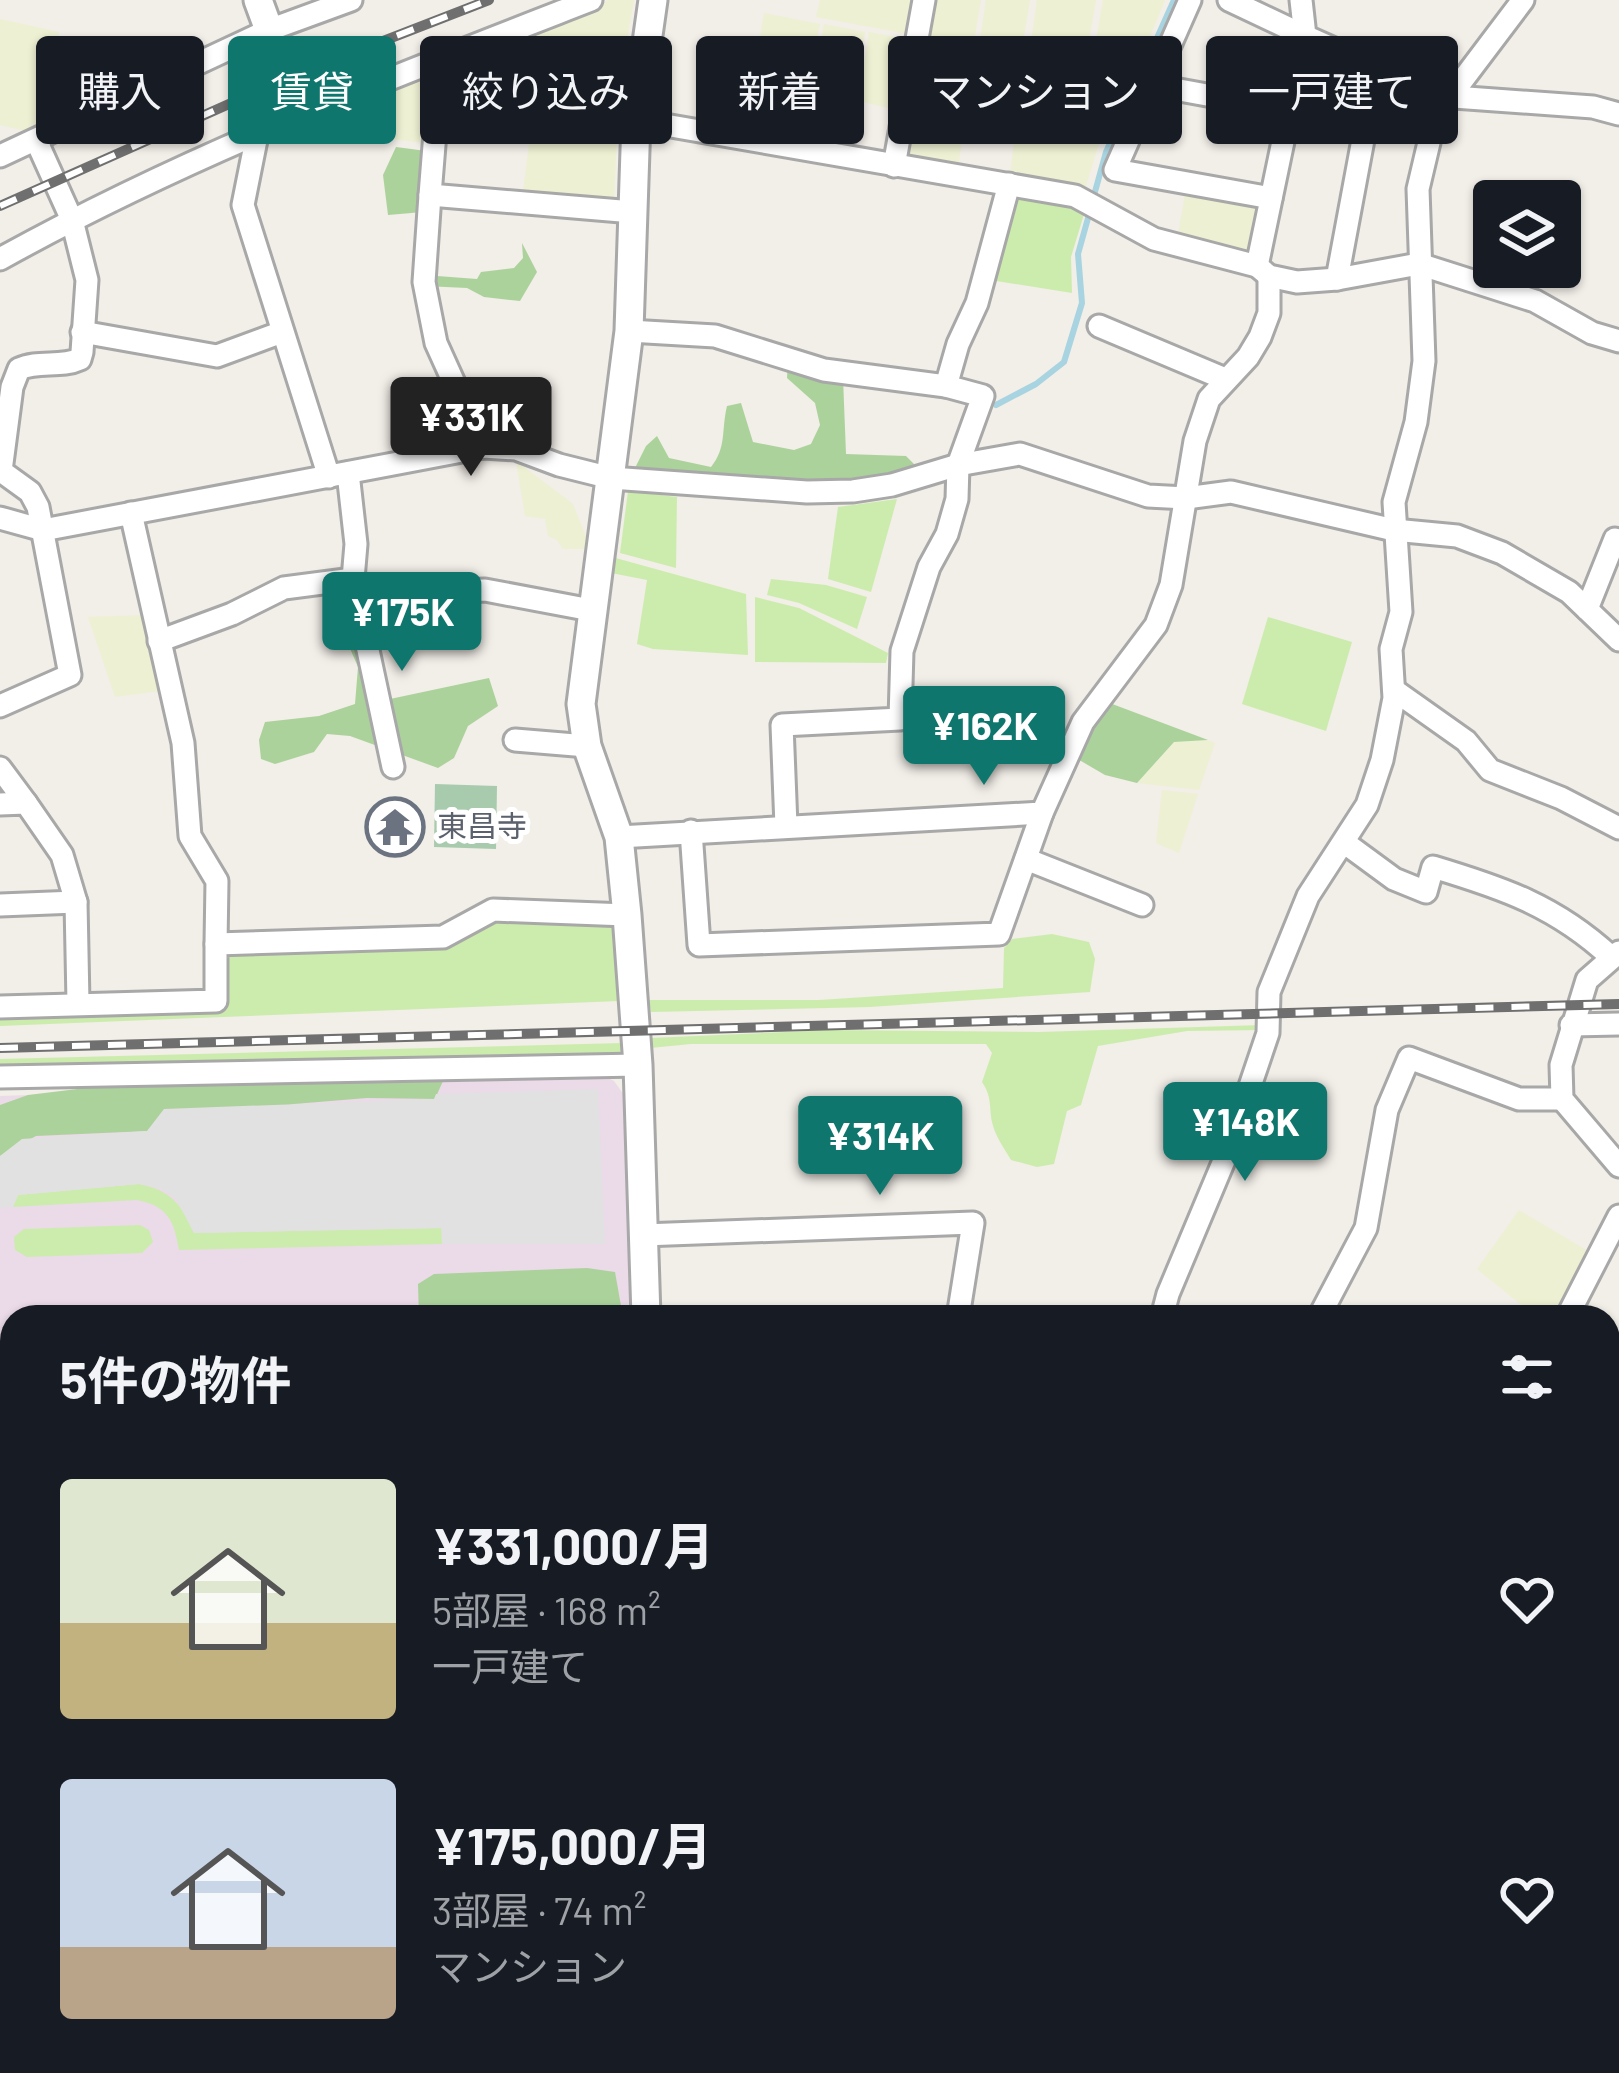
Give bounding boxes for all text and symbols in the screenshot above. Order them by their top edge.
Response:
chip: 購入 [36,36,204,144]
chip: 賃貸 [228,36,396,144]
chip: 絞り込み [420,36,672,144]
chip: 新着 [696,36,864,144]
chip: マンション [888,36,1182,144]
chip: 一戸建て [1206,36,1458,144]
map controls [1473,180,1581,288]
button: layers [1473,180,1581,288]
pin: ¥331K [387,377,555,479]
text: ¥331K [418,392,524,439]
pin: ¥175K [318,572,486,674]
text: ¥175K [349,587,455,634]
pin: ¥162K [900,686,1068,788]
text: ¥162K [930,701,1038,748]
temple icon: 東昌寺 [364,796,426,858]
place label: 東昌寺 [437,807,527,843]
pin: ¥148K [1161,1082,1329,1184]
pin: ¥314K [796,1096,964,1198]
text: ¥148K [1190,1097,1300,1144]
text: ¥314K [825,1111,935,1158]
icon: filters [1494,1344,1560,1410]
text: 5件の物件 [60,1348,292,1409]
text: ¥331,000/月 [432,1514,715,1575]
icon: home [156,1527,300,1671]
icon: heart [1494,1566,1560,1632]
text: 5部屋 · 168 m² [432,1586,661,1633]
text: 一戸建て [432,1642,588,1689]
text: ¥175,000/月 [432,1814,712,1875]
icon: home [156,1827,300,1971]
icon: heart [1494,1866,1560,1932]
text: 3部屋 · 74 m² [432,1886,647,1933]
text: マンション [432,1942,627,1989]

